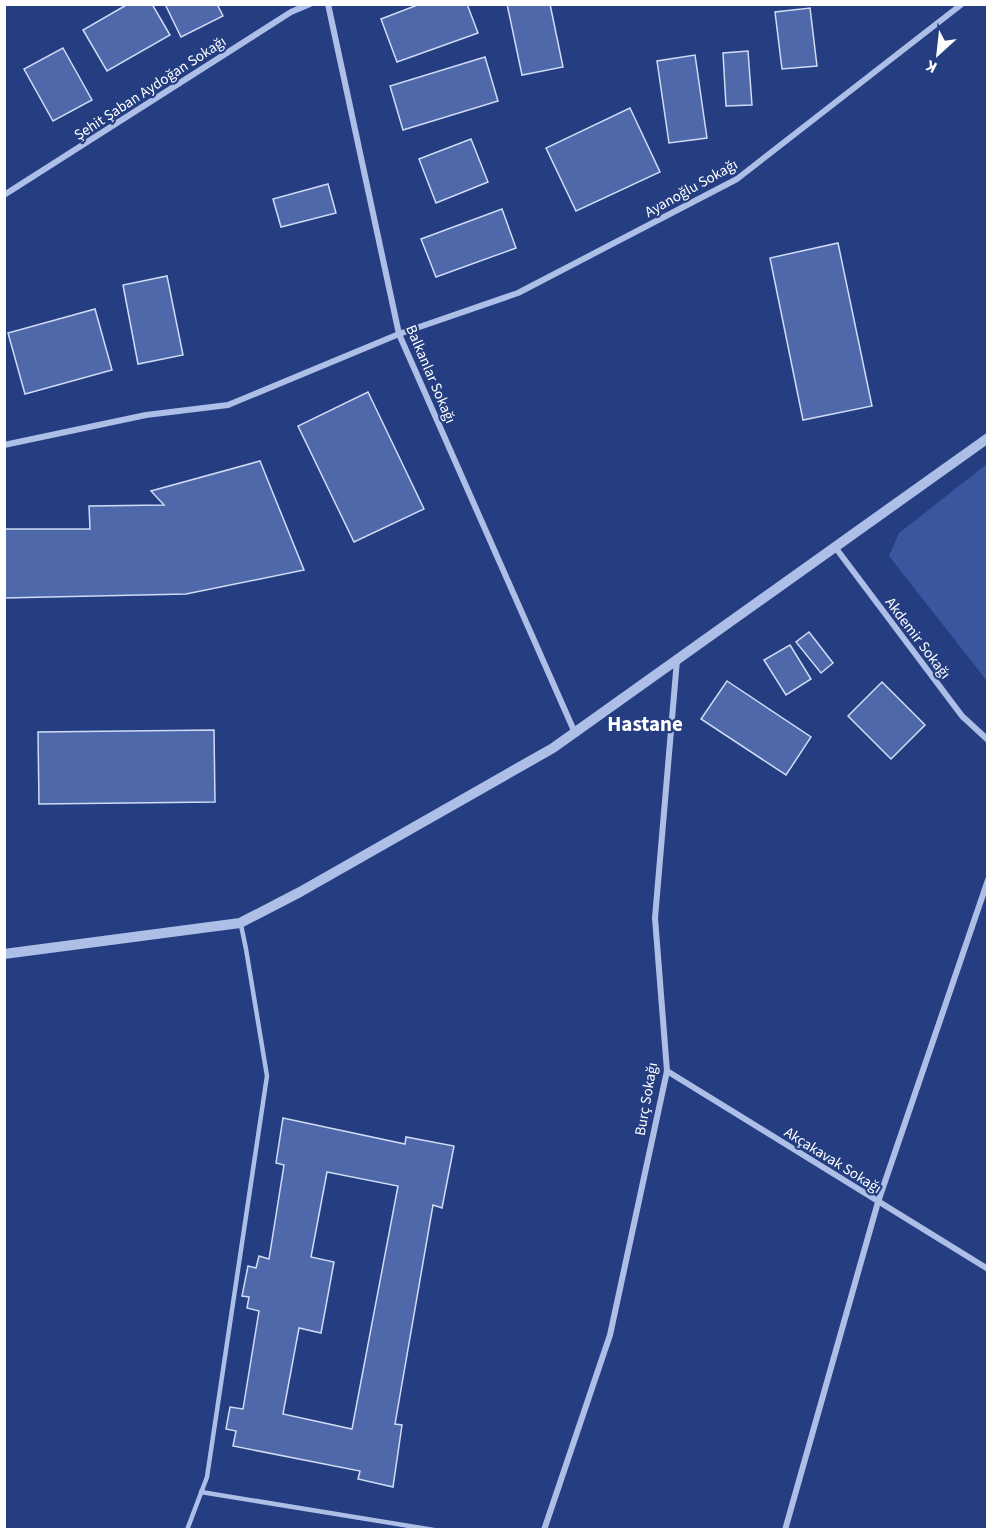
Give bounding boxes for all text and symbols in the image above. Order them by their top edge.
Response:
north arrow [908,24,968,84]
street label: Şehit Şaban Aydoğan Sokağı [70,31,230,146]
text: K [922,54,941,79]
street label: Ayanoğlu Sokağı [641,154,742,223]
street label: Balkanlar Sokağı [400,322,461,427]
street label: Akdemir Sokağı [880,593,955,684]
district label: Hastane [607,709,683,739]
street label: Burç Sokağı [630,1061,663,1137]
street label: Akçakavak Sokağı [780,1122,886,1199]

